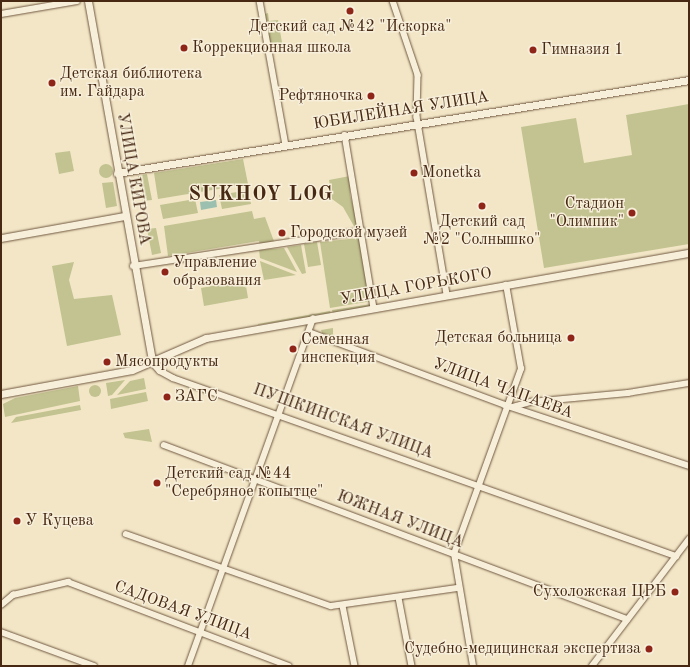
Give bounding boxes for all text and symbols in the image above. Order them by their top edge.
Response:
marker: Детский сад №42 "Искорка" [345,6,355,16]
place label: Детский сад №42 "Искорка" [249,17,451,37]
place label: Коррекционная школа [192,38,351,58]
place label: Гимназия 1 [541,40,624,60]
marker: Коррекционная школа [179,43,189,53]
marker: Гимназия 1 [528,45,538,55]
place label: Детская библиотека им. Гайдара [60,64,202,102]
marker: Детская библиотека им. Гайдара [47,78,57,88]
place label: Рефтяночка [279,86,363,106]
street label: ЮБИЛЕЙНАЯ УЛИЦА [312,88,490,134]
marker: Рефтяночка [366,91,376,101]
street label: УЛИЦА КИРОВА [112,111,154,247]
place label: Monetka [422,163,481,183]
marker: Monetka [409,168,419,178]
district label: SUKHOY LOG [188,183,334,207]
place label: Стадион "Олимпик" [549,194,624,232]
marker: Детский сад №2 "Солнышко" [477,201,487,211]
marker: Стадион "Олимпик" [627,208,637,218]
place label: Детский сад №2 "Солнышко" [424,212,540,250]
place label: Городской музей [290,223,407,243]
marker: Городской музей [277,228,287,238]
place label: Управление образования [173,253,261,291]
street label: УЛИЦА ГОРЬКОГО [339,264,493,310]
marker: Управление образования [160,267,170,277]
place label: Детская больница [435,328,562,348]
place label: Семенная инспекция [301,330,375,368]
marker: Детская больница [565,332,577,344]
marker: Семенная инспекция [288,344,298,354]
place label: Мясопродукты [115,352,219,372]
street label: УЛИЦА ЧАПАЕВА [430,355,576,423]
marker: Мясопродукты [102,357,112,367]
street label: ПУШКИНСКАЯ УЛИЦА [250,380,436,464]
place label: ЗАГС [175,387,218,407]
marker: ЗАГС [162,392,172,402]
place label: Детский сад №44 "Серебряное копытце" [165,464,323,502]
marker: Детский сад №44 "Серебряное копытце" [152,478,162,488]
street label: ЮЖНАЯ УЛИЦА [334,487,466,553]
place label: У Куцева [25,511,94,531]
marker: У Куцева [12,516,22,526]
street label: САДОВАЯ УЛИЦА [112,577,254,645]
place label: Сухоложская ЦРБ [533,582,666,602]
marker: Сухоложская ЦРБ [669,586,681,598]
place label: Судебно-медицинская экспертиза [404,639,641,659]
marker: Судебно-медицинская экспертиза [644,644,654,654]

